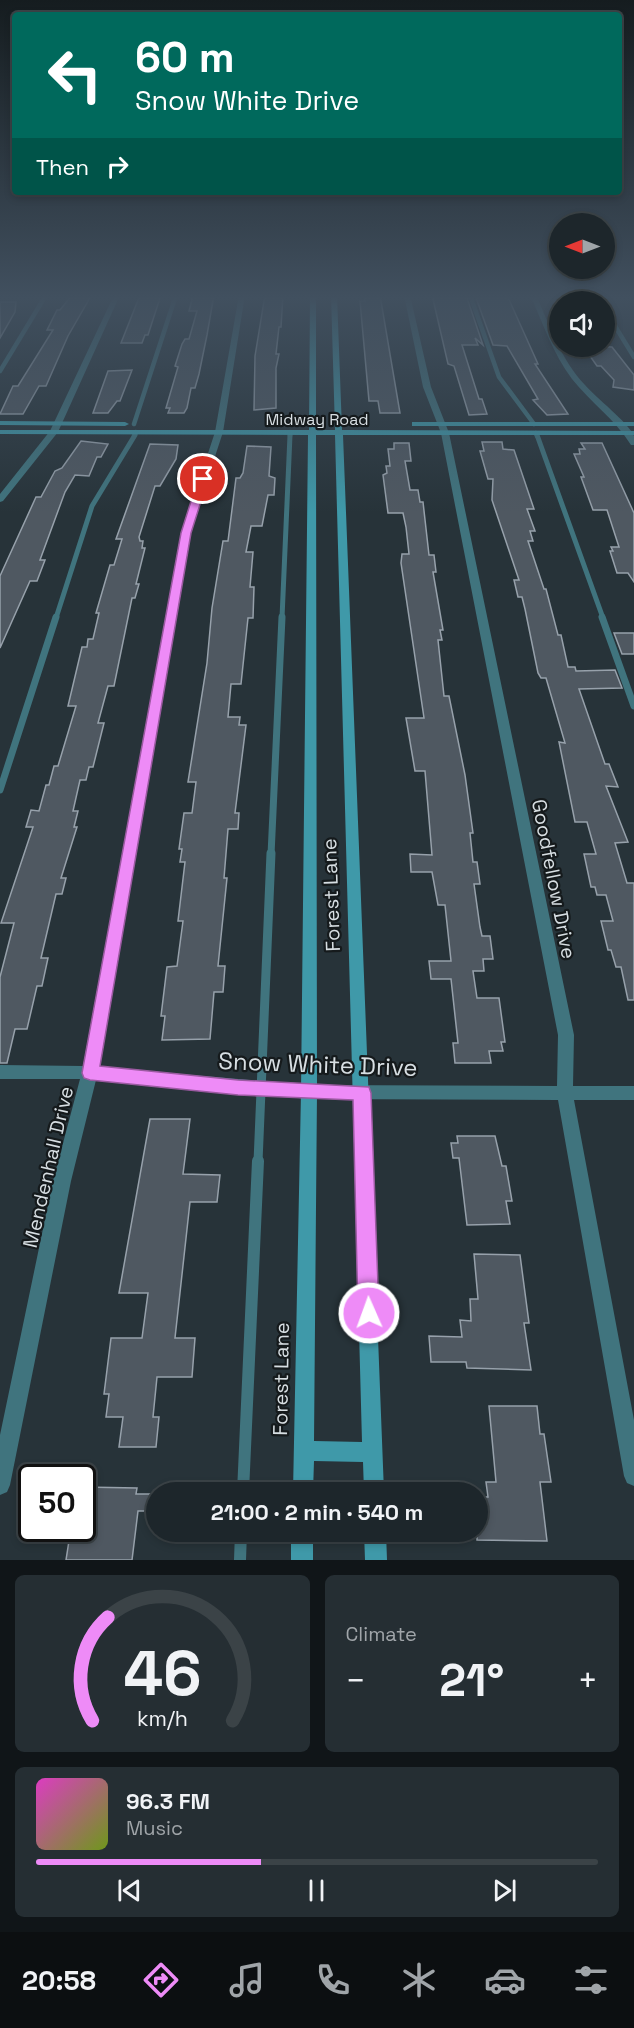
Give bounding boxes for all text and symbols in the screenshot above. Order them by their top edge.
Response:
text: 60 m [135,31,235,84]
icon: left [36,36,114,114]
text: Snow White Drive [135,83,359,118]
icon: right [101,150,134,183]
text: Then [36,153,89,181]
north arrow [549,213,615,279]
map controls [549,213,615,357]
button: sound [549,291,615,357]
street label: Midway Road [266,409,368,430]
pin [177,453,228,504]
icon: arrive [186,462,219,495]
street label: Goodfellow Drive [526,797,582,961]
street label: Forest Lane [316,838,346,952]
street label: Snow White Drive [218,1045,418,1083]
street label: Mendenhall Drive [17,1084,79,1250]
position arrow [337,1281,401,1345]
street label: Forest Lane [267,1322,295,1436]
speed limit sign: 50 [18,1464,96,1542]
text: 21:00 · 2 min · 540 m [211,1498,423,1526]
text: Climate [346,1621,417,1647]
text: 46 [123,1634,201,1713]
text: 21° [439,1652,504,1709]
text: − [346,1660,366,1702]
text: + [578,1660,598,1702]
text: km/h [137,1705,188,1732]
text: 96.3 FM [126,1787,210,1815]
text: Music [126,1815,183,1841]
icon: previous [113,1874,146,1907]
icon: pause [300,1874,333,1907]
icon: next [488,1874,521,1907]
icon: directions [140,1959,182,2001]
icon: music [226,1959,268,2001]
icon: phone [312,1959,354,2001]
icon: climate [398,1959,440,2001]
icon: car [484,1959,526,2001]
icon: filters [570,1959,612,2001]
text: 20:58 [22,1963,96,1998]

